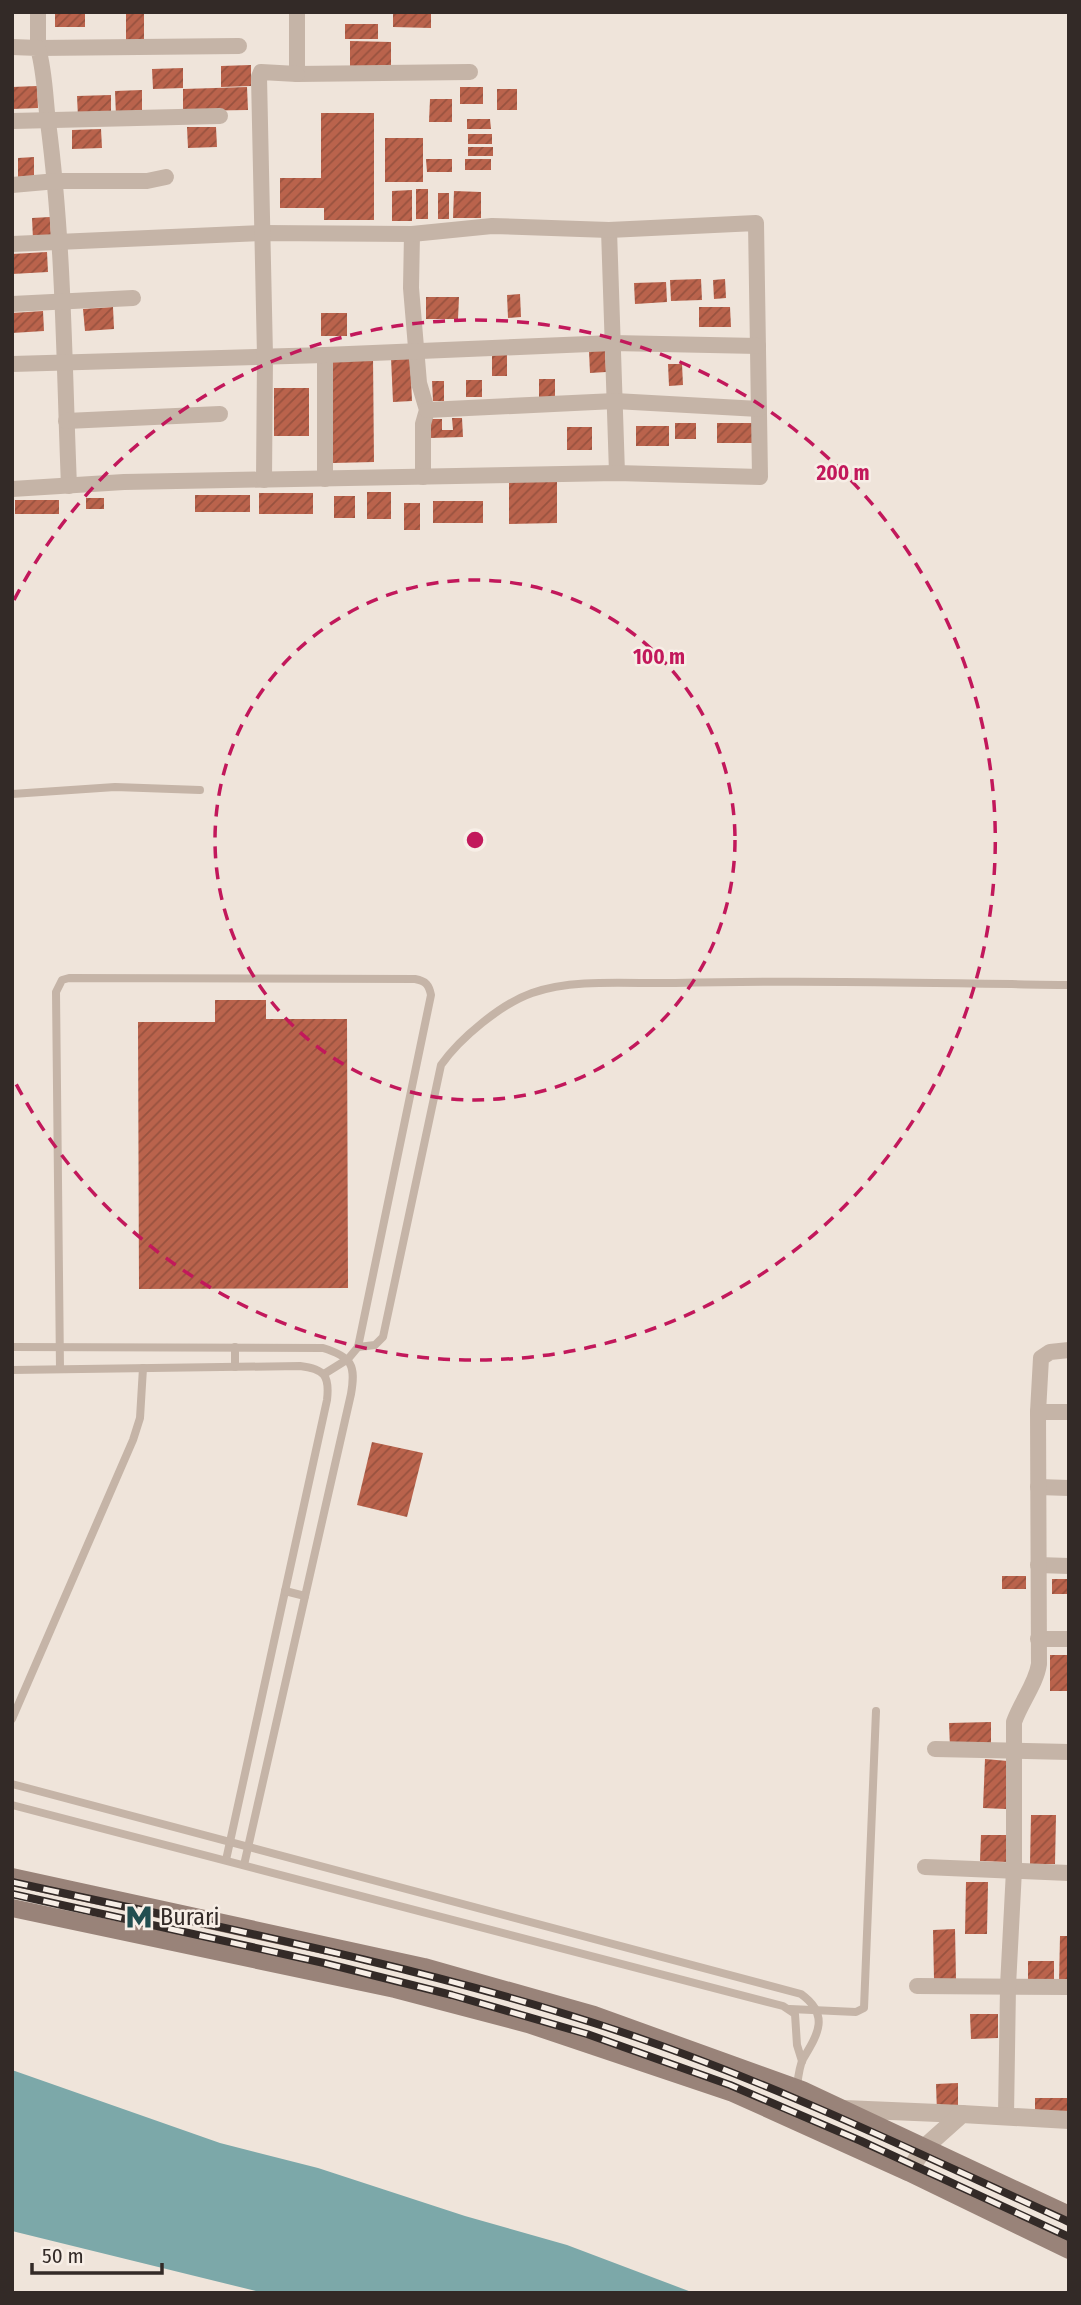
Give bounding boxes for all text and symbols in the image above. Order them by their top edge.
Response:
text: 200 m [815,460,870,486]
text: 100 m [633,644,685,670]
centre of rings [463,828,487,852]
metro station icon: Burari [124,1902,154,1932]
place label: Burari [160,1903,220,1931]
scale bar [32,2232,161,2276]
text: 50 m [42,2243,84,2269]

